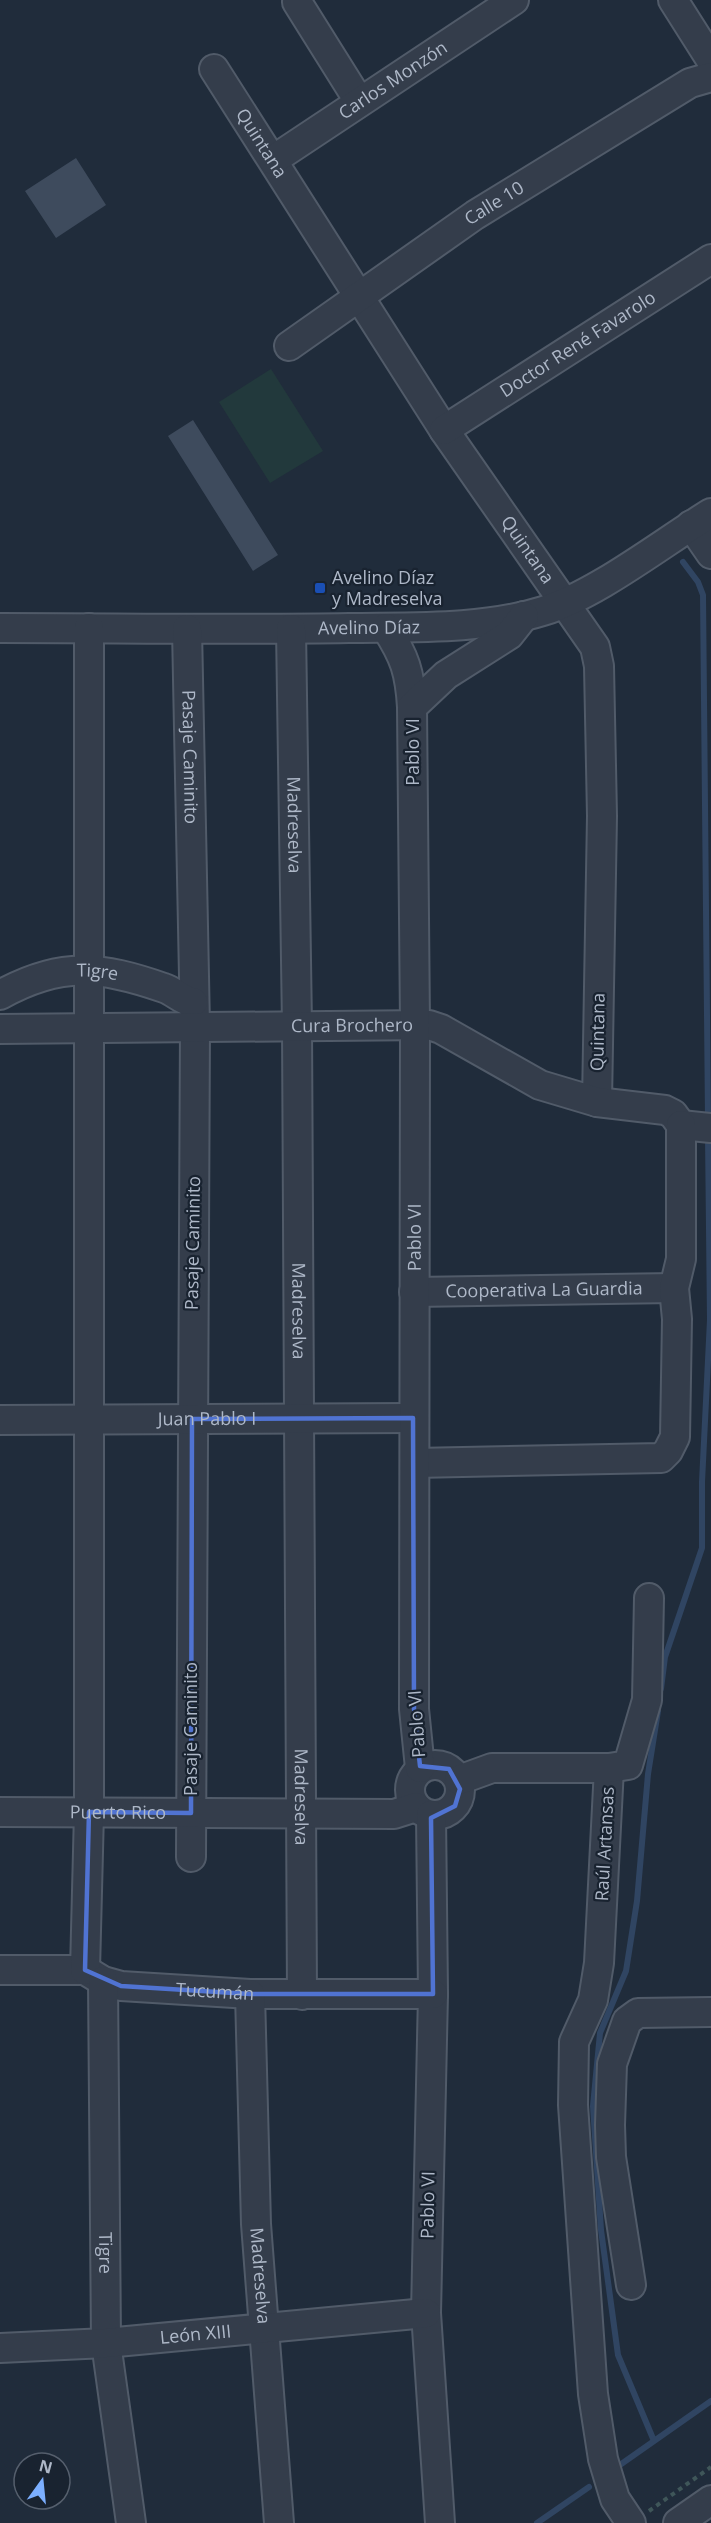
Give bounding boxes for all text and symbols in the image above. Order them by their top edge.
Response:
street label: Carlos Monzón [333,35,451,124]
street label: Quintana [231,103,293,182]
street label: Calle 10 [459,175,528,230]
street label: Doctor René Favarolo [495,285,660,402]
street label: Quintana [496,510,560,588]
place label: Avelino Díaz y Madreselva [332,565,443,610]
marker: Avelino Díaz y Madreselva [313,581,327,595]
street label: Avelino Díaz [318,614,420,639]
street label: Pasaje Caminito [177,690,204,824]
street label: Pablo VI [400,718,424,786]
street label: Madreselva [282,776,308,874]
street label: Tigre [77,957,120,985]
street label: Quintana [584,993,610,1071]
street label: Cura Brochero [291,1012,413,1037]
street label: Pasaje Caminito [179,1176,205,1310]
street label: Pablo VI [402,1203,426,1271]
street label: Madreselva [287,1262,312,1359]
street label: Cooperativa La Guardia [445,1275,643,1303]
street label: Juan Pablo I [156,1406,256,1430]
street label: Pasaje Caminito [178,1662,202,1796]
street label: Pablo VI [402,1689,430,1759]
street label: Madreselva [290,1748,314,1845]
street label: Raúl Artansas [589,1786,619,1902]
street label: Puerto Rico [70,1799,166,1824]
street label: Tucumán [175,1976,255,2005]
street label: Pablo VI [414,2171,440,2239]
street label: Madreselva [245,2226,277,2325]
street label: Tigre [94,2232,118,2274]
street label: León XIII [159,2318,232,2349]
north arrow [12,2451,72,2511]
text: N [37,2454,55,2479]

